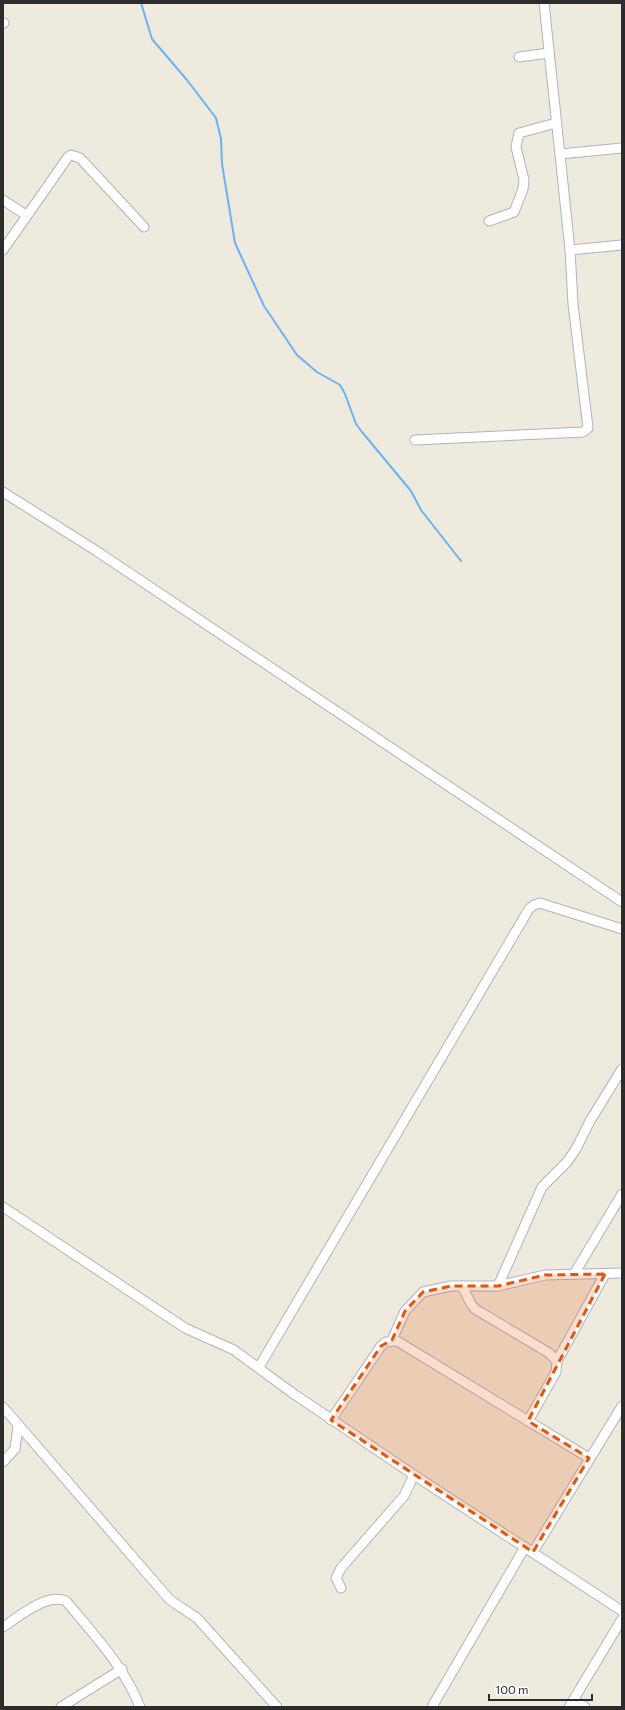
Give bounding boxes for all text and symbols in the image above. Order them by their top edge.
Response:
scale bar [489,1676,592,1702]
text: 100 m [495,1682,529,1696]

